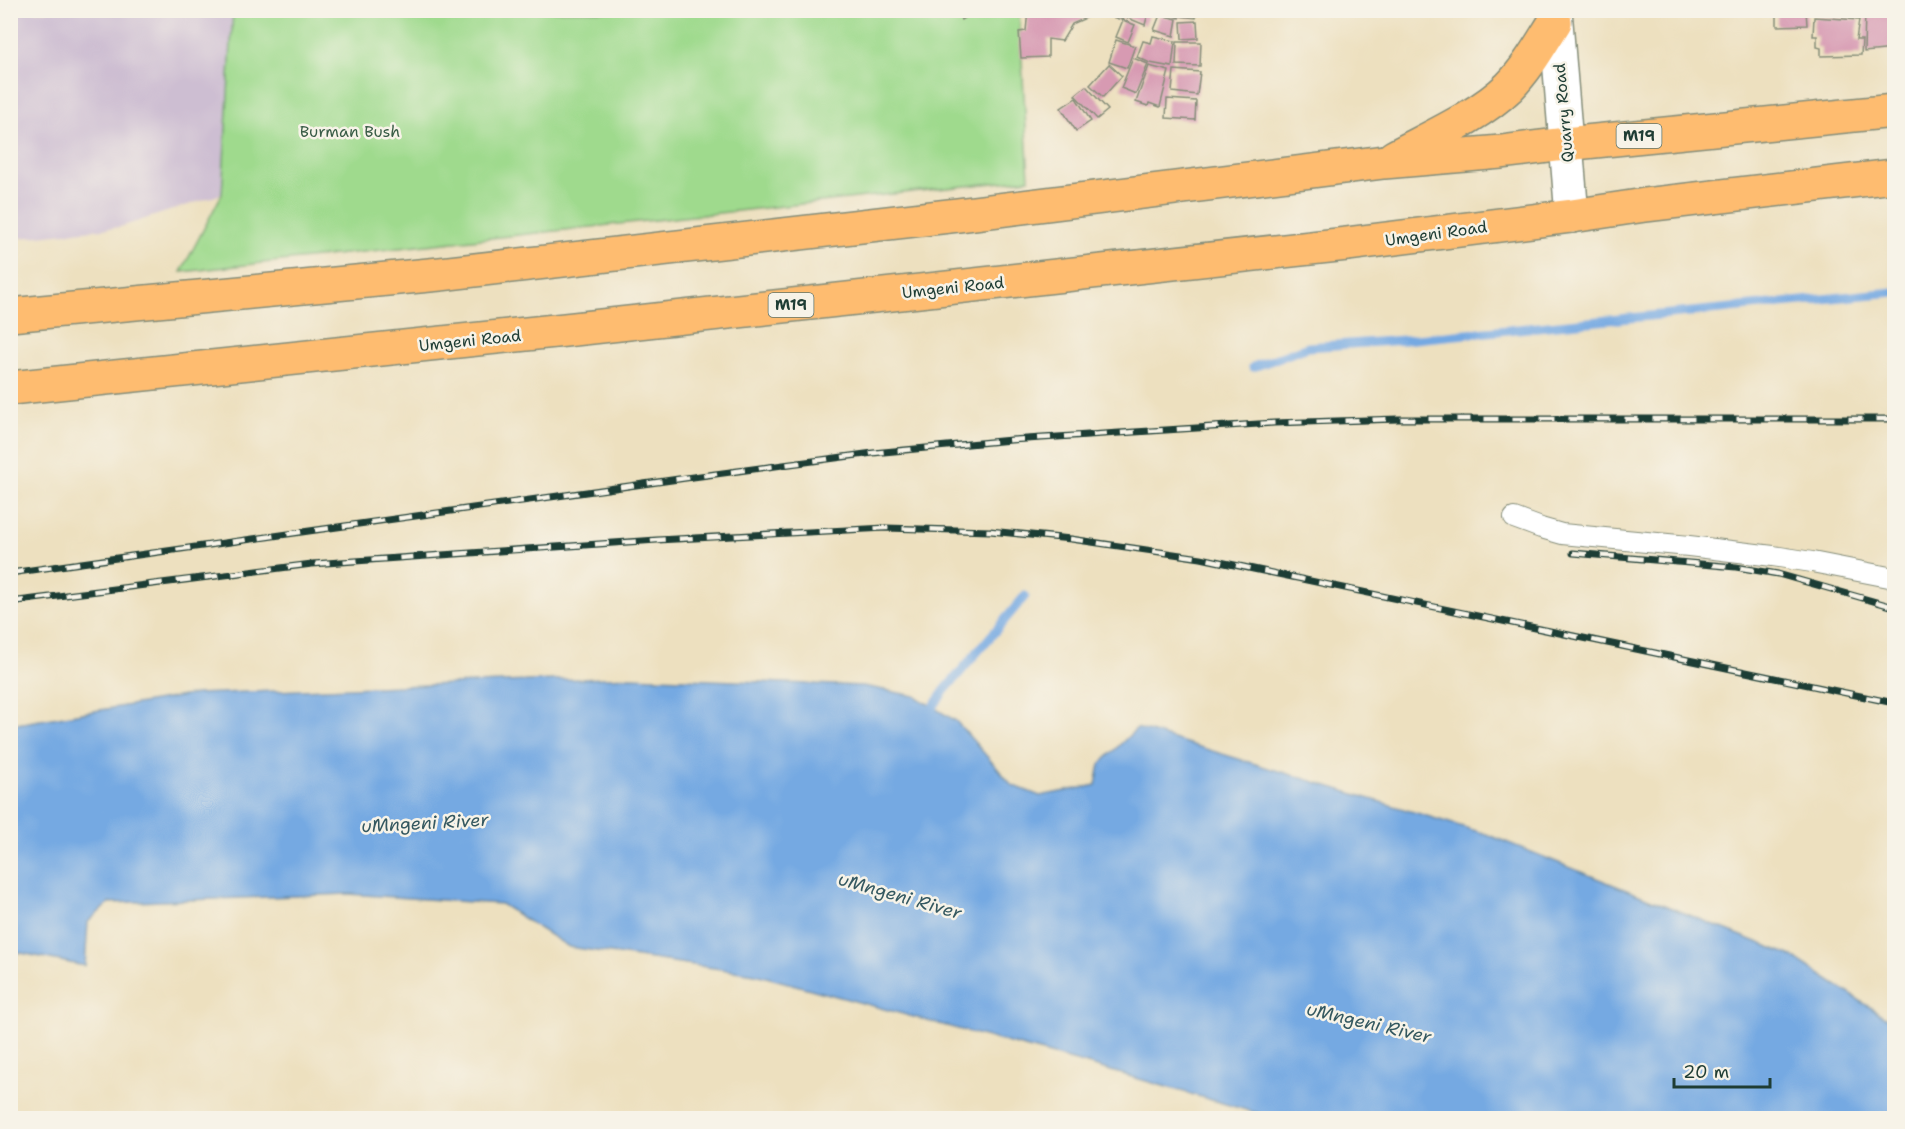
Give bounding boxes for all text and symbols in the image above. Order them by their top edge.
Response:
street label: Quarry Road [1549,63,1578,163]
park label: Burman Bush [300,121,400,142]
road number: M19 [1616,124,1662,148]
street label: Umgeni Road [1384,216,1488,251]
street label: Umgeni Road [901,272,1005,303]
road number: M19 [768,293,814,317]
street label: Umgeni Road [418,325,522,356]
water label: uMngeni River [361,808,490,838]
water label: uMngeni River [835,867,965,925]
water label: uMngeni River [1304,997,1434,1049]
scale bar [1674,1051,1770,1089]
text: 20 m [1683,1060,1729,1084]

